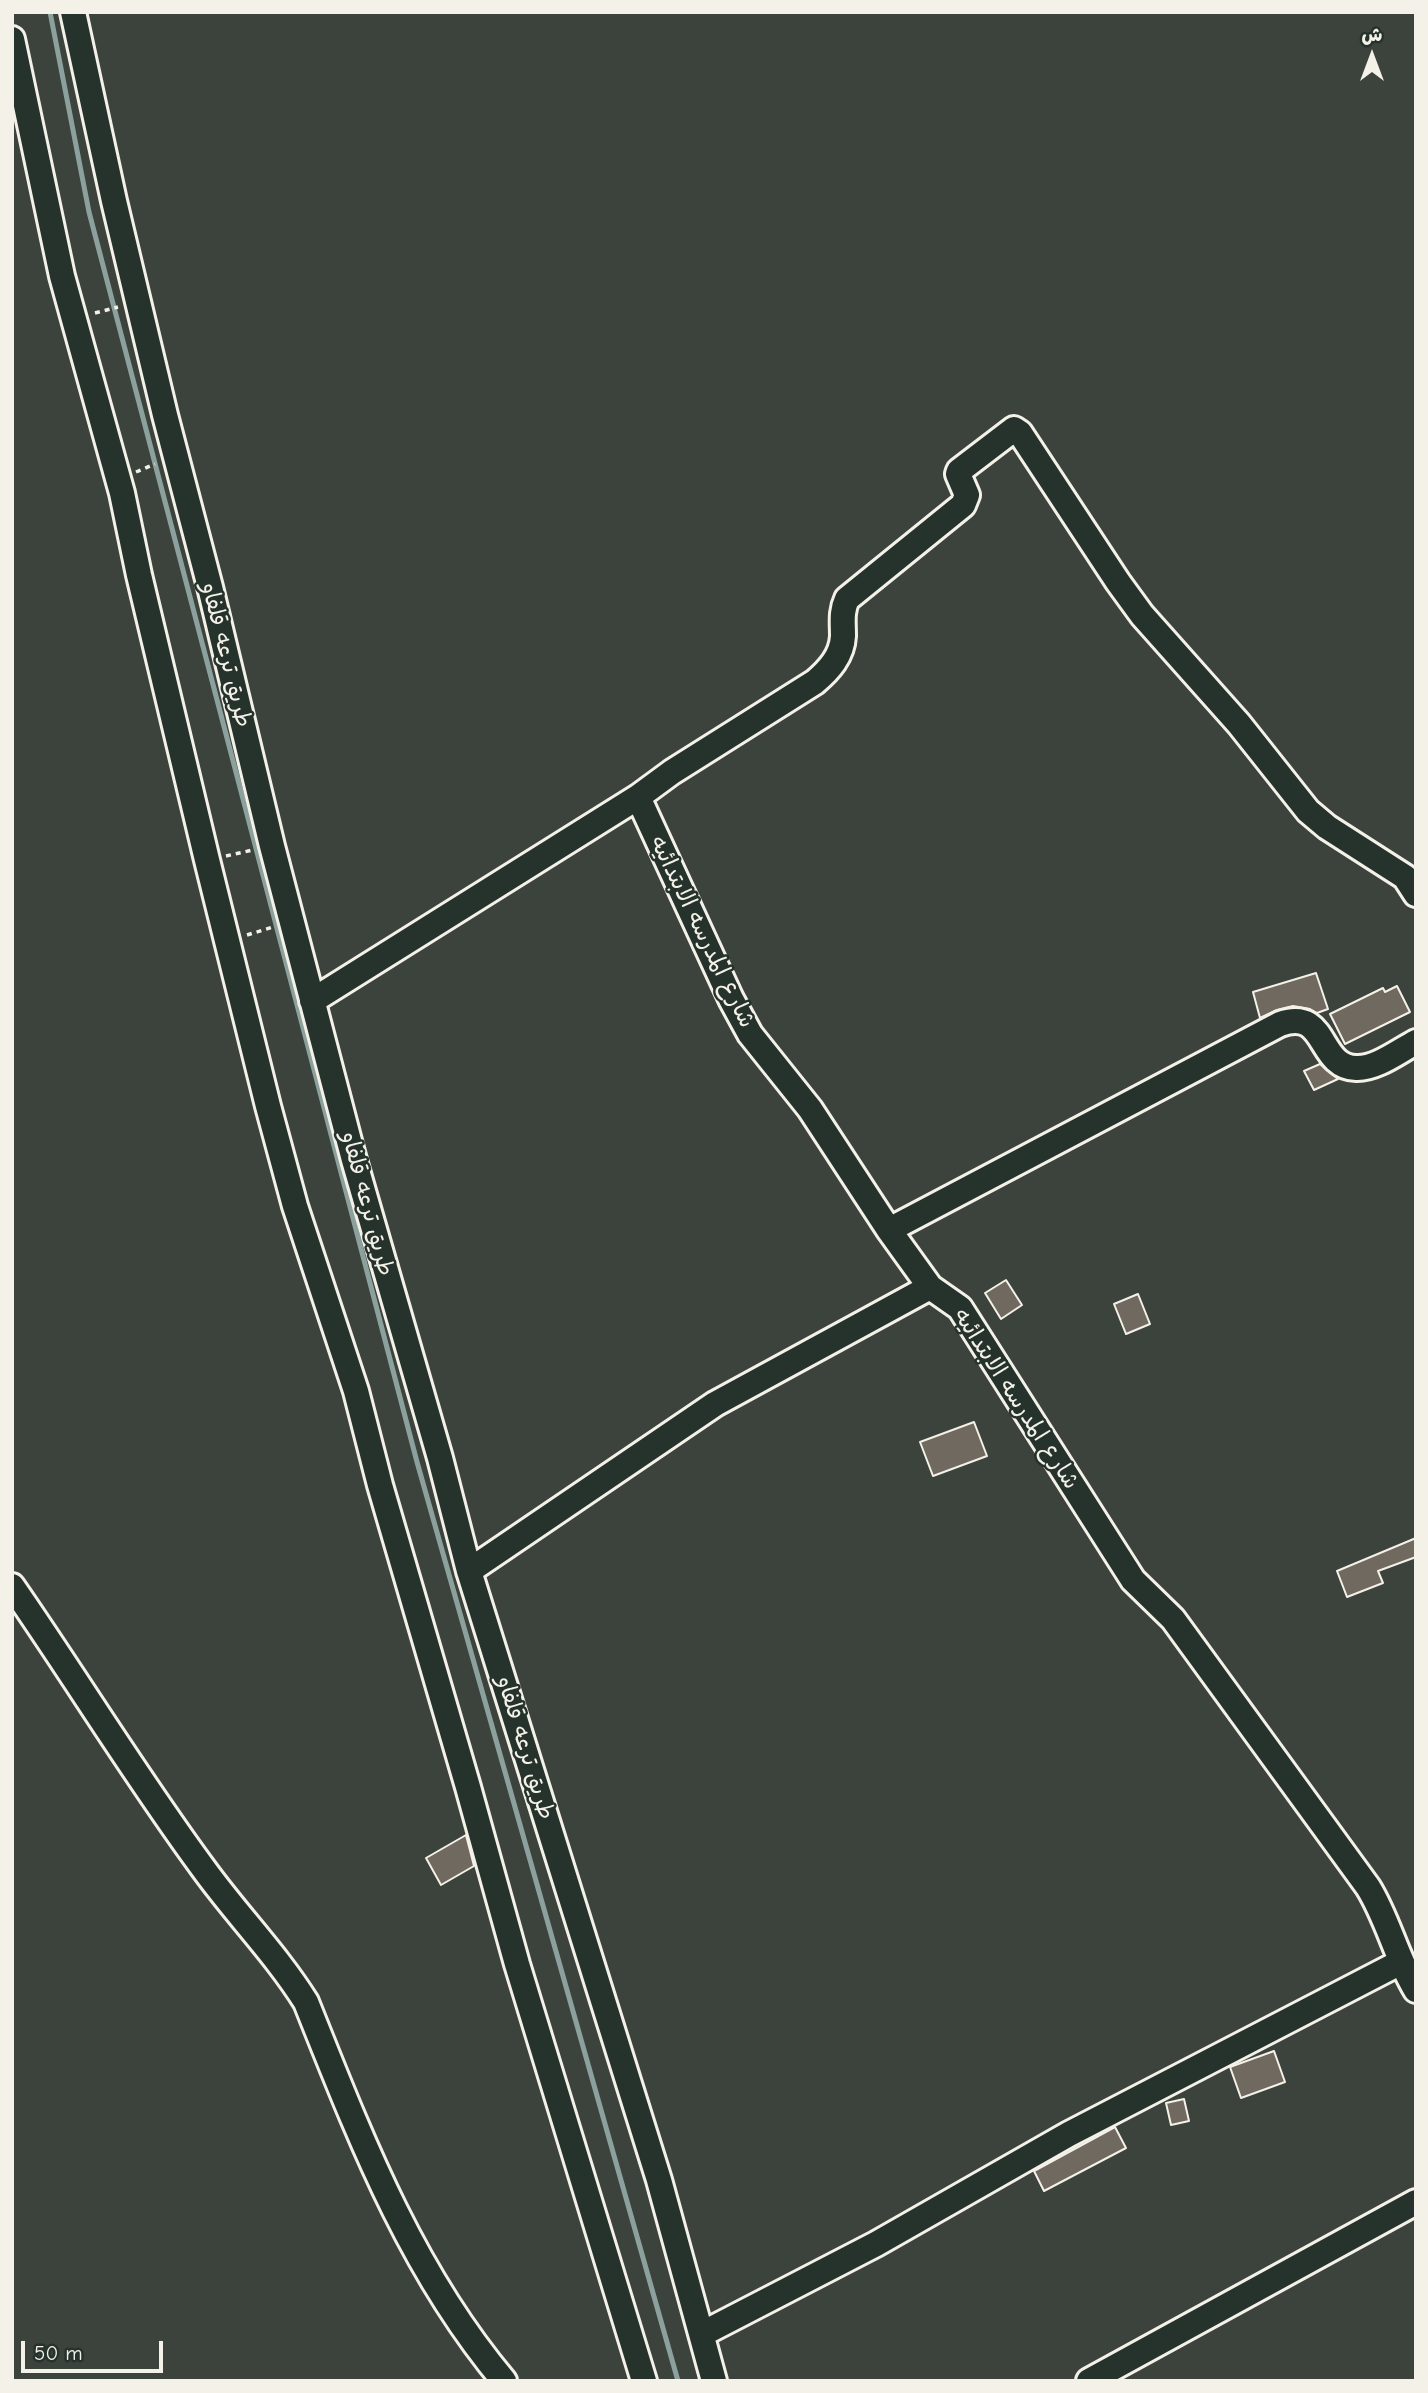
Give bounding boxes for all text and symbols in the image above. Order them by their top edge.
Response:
north arrow [1337,21,1407,91]
text: ش [1362,24,1382,46]
street label: طريق ترعه قلفاو [195,580,257,730]
street label: شارع المدرسه الابتدائيه [644,832,760,1032]
street label: طريق ترعه قلفاو [334,1129,400,1279]
street label: شارع المدرسه الابتدائيه [947,1303,1085,1495]
street label: طريق ترعه قلفاو [490,1673,560,1823]
scale bar [24,2326,166,2370]
text: 50 m [34,2341,83,2365]

